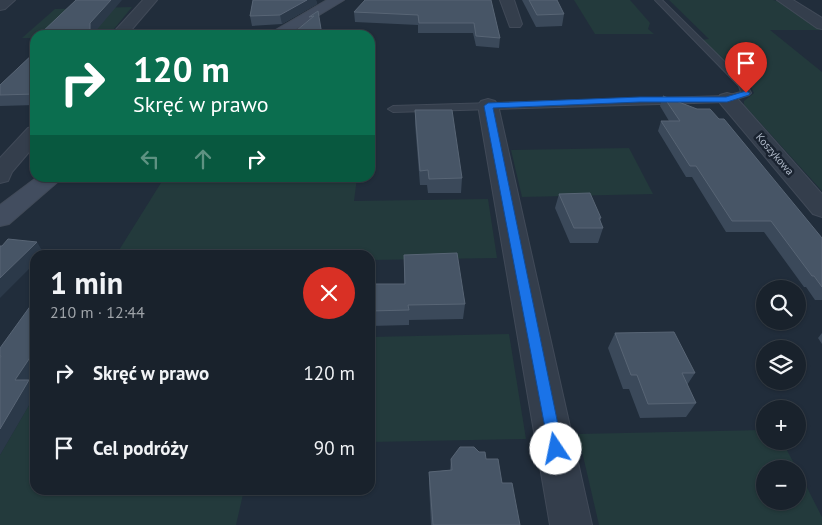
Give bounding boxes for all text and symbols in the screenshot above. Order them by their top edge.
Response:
pin [725,42,767,93]
text: 120 m [133,46,230,92]
icon: arrive [732,49,760,77]
icon: right [50,50,115,115]
text: Skręć w prawo [133,90,268,118]
street label: Koszykowa [753,130,797,178]
icon: left [136,145,164,173]
icon: ahead [189,145,217,173]
icon: right [242,145,270,173]
text: 1 min [50,263,123,302]
button: close [303,267,355,319]
map controls [756,280,806,510]
button: search [756,280,806,330]
text: 210 m · 12:44 [50,302,145,322]
button: layers [756,340,806,390]
icon: right [50,359,78,387]
text: Skręć w prawo [93,361,209,385]
text: 120 m [303,361,355,385]
button: + [756,400,806,450]
position arrow [529,422,581,474]
icon: arrive [50,434,78,462]
text: Cel podróży [93,436,188,460]
text: 90 m [314,436,355,460]
button: − [756,460,806,510]

